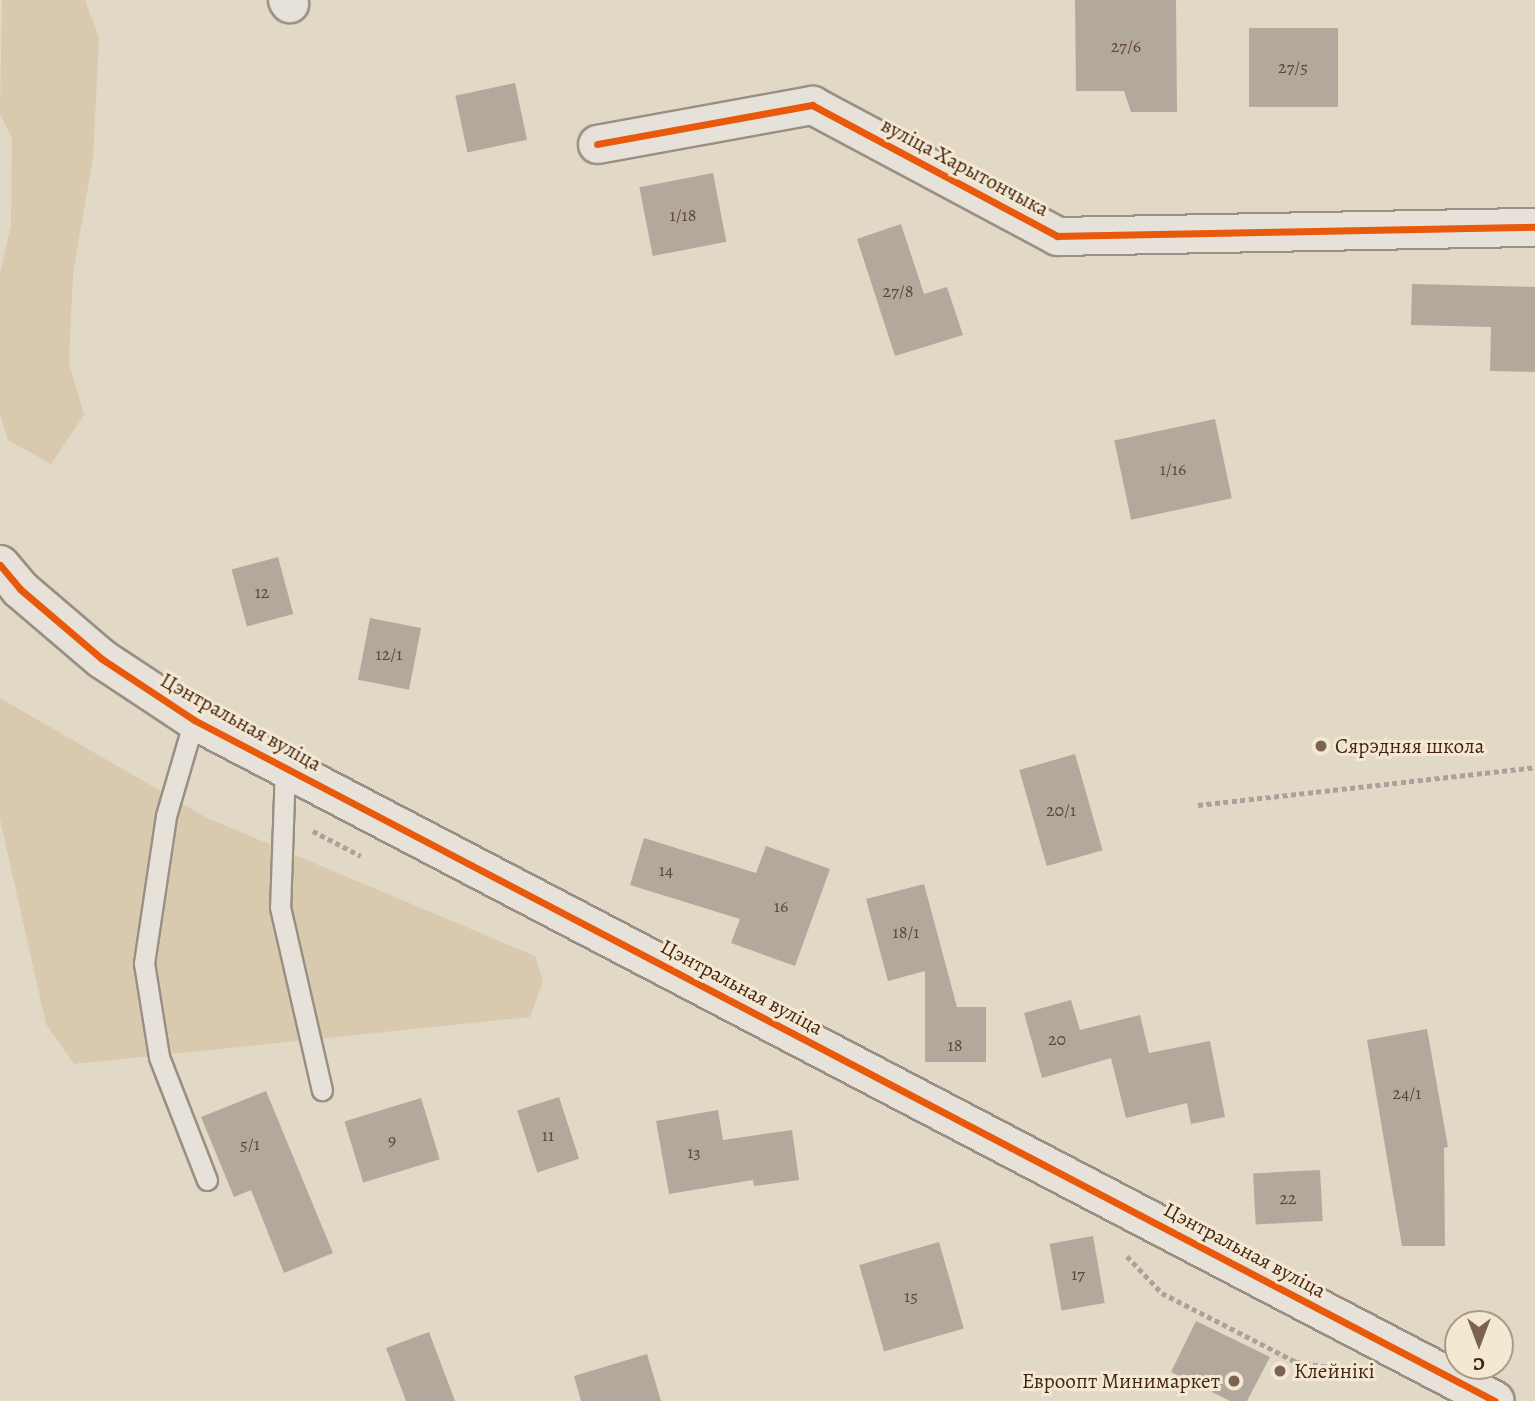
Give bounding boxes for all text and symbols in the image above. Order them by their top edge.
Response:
house number: 27/6 [1111,35,1141,57]
house number: 27/5 [1278,56,1308,78]
street label: вуліца Харытончыка [877,112,1053,222]
house number: 1/18 [670,204,696,226]
house number: 27/8 [883,280,913,302]
house number: 1/16 [1160,458,1186,480]
house number: 12 [255,581,269,603]
house number: 12/1 [376,643,402,665]
street label: Цэнтральная вуліца [156,667,326,777]
place label: Сярэдняя школа [1335,733,1484,759]
marker: Сярэдняя школа [1313,738,1329,754]
house number: 20/1 [1046,799,1076,821]
house number: 14 [659,859,673,881]
house number: 16 [774,895,788,917]
house number: 18/1 [893,921,919,943]
street label: Цэнтральная вуліца [657,934,827,1040]
house number: 20 [1048,1028,1066,1050]
house number: 18 [948,1034,962,1056]
house number: 24/1 [1393,1082,1421,1104]
house number: 11 [542,1124,554,1146]
house number: 9 [388,1129,396,1151]
house number: 5/1 [240,1133,260,1155]
house number: 13 [687,1141,701,1163]
house number: 22 [1279,1187,1297,1209]
street label: Цэнтральная вуліца [1160,1197,1330,1303]
house number: 17 [1071,1263,1085,1285]
house number: 15 [904,1285,918,1307]
north arrow [1444,1310,1514,1380]
text: С [1473,1351,1485,1377]
place label: Клейнікі [1294,1358,1375,1384]
marker: Клейнікі [1272,1363,1288,1379]
place label: Евроопт Минимаркет [1022,1368,1220,1394]
marker: Евроопт Минимаркет [1226,1373,1242,1389]

